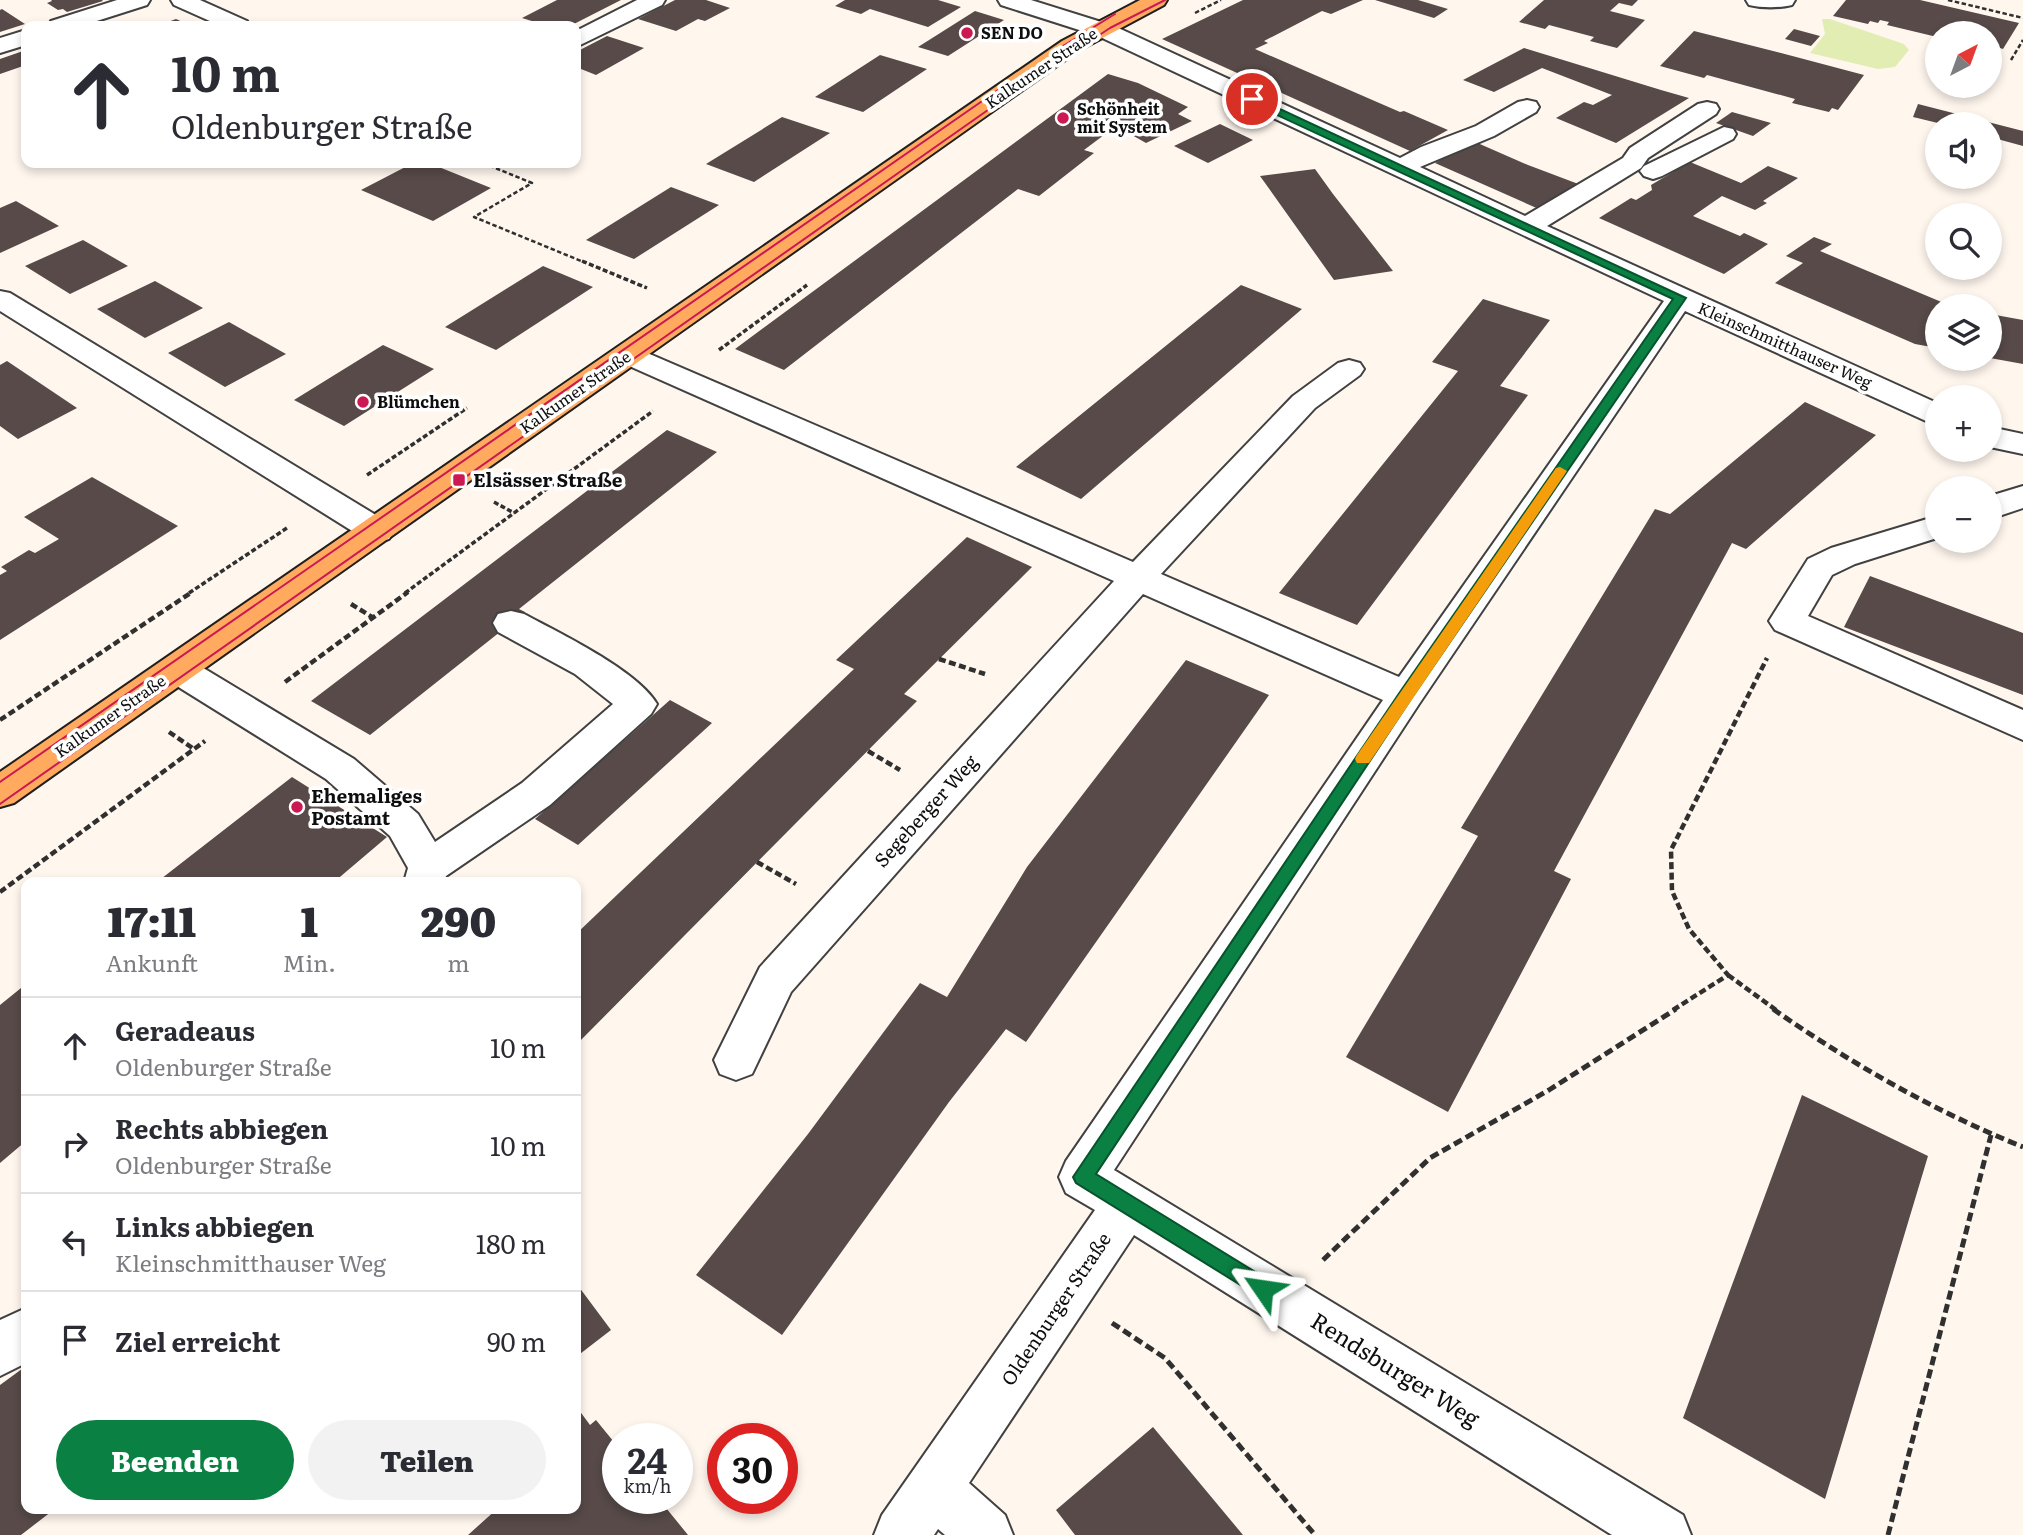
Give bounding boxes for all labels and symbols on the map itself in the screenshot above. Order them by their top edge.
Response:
place label: SEN DO [981,20,1043,44]
street label: Kalkumer Straße [980,21,1101,114]
north arrow [1925,21,2002,98]
marker: SEN DO [959,25,975,41]
pin [1222,69,1282,129]
place label: Schönheit mit System [1077,96,1167,138]
marker: Schönheit mit System [1055,110,1071,126]
street label: Kleinschmitthauser Weg [1694,295,1876,393]
street label: Kalkumer Straße [514,344,635,439]
place label: Blümchen [377,389,460,413]
marker: Blümchen [355,394,371,410]
place label: Elsässer Straße [473,465,623,493]
marker: Elsässer Straße [451,472,467,488]
street label: Kalkumer Straße [49,668,170,763]
street label: Segeberger Weg [867,747,984,873]
place label: Ehemaliges Postamt [311,781,422,831]
marker: Ehemaliges Postamt [289,799,305,815]
street label: Oldenburger Straße [993,1226,1117,1391]
position arrow [1226,1252,1300,1326]
street label: Rendsburger Weg [1305,1303,1487,1434]
speed limit sign: 30 [707,1423,798,1514]

